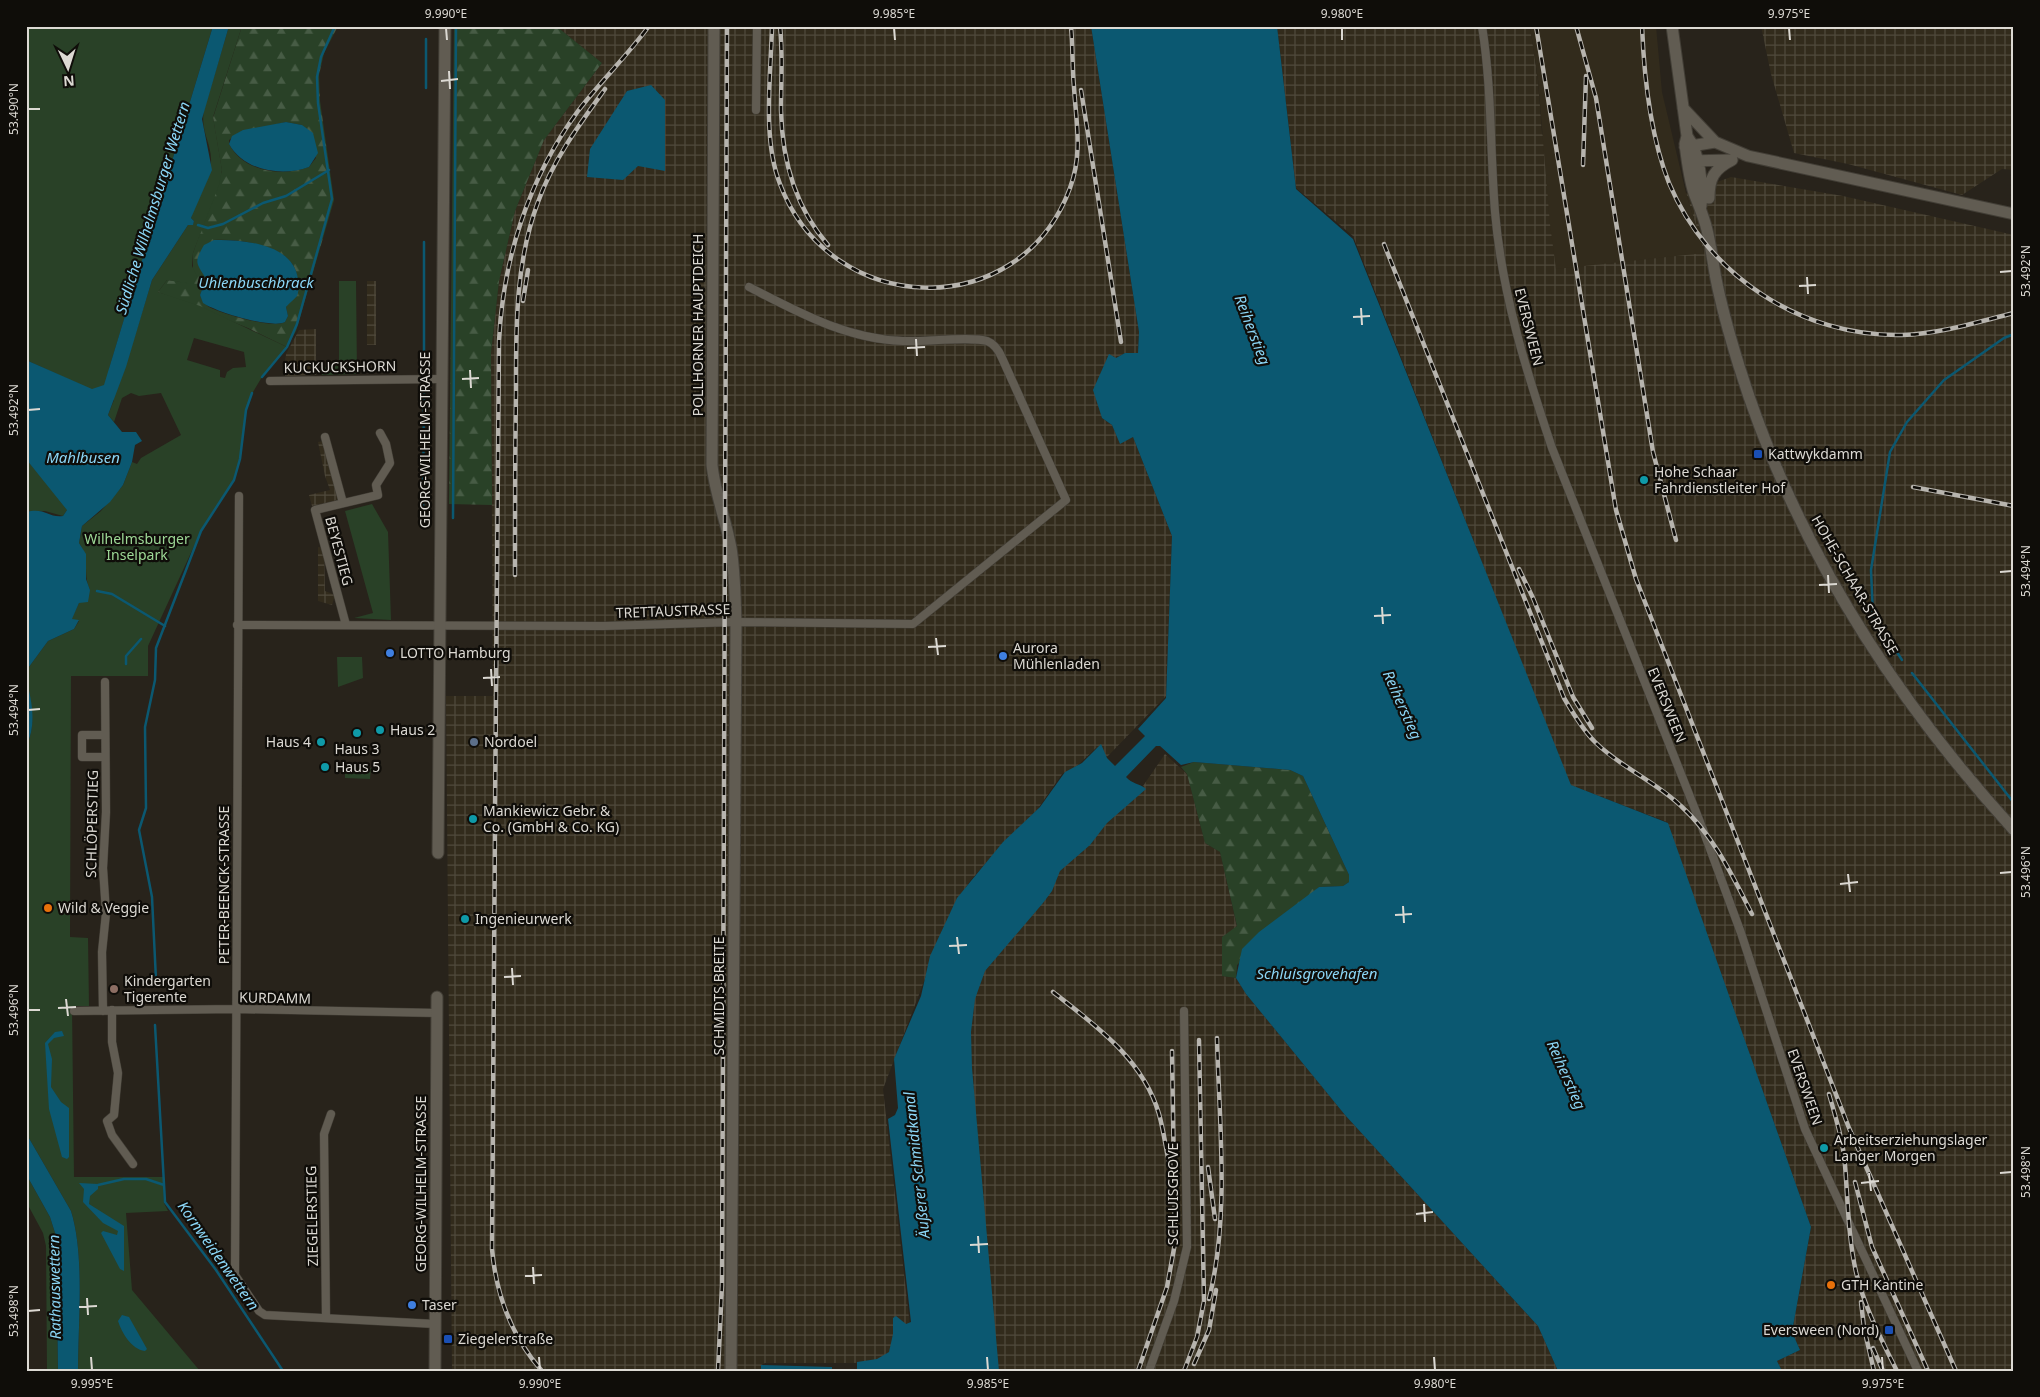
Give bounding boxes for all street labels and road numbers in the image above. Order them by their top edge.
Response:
street label: POLLHORNER HAUPTDEICH [688,234,707,416]
street label: EVERSWEEN [1511,286,1548,368]
street label: GEORG-WILHELM-STRASSE [415,352,434,528]
street label: KUCKUCKSHORN [284,356,396,377]
street label: HOHE-SCHAAR-STRASSE [1808,511,1903,658]
street label: BEYESTIEG [321,514,358,588]
street label: TRETTAUSTRASSE [615,599,731,622]
street label: EVERSWEEN [1644,664,1691,745]
street label: SCHLÖPERSTIEG [81,770,102,878]
street label: PETER-BEENCK-STRASSE [214,806,233,964]
street label: SCHMIDTS BREITE [709,936,728,1056]
street label: KURDAMM [239,987,311,1008]
street label: EVERSWEEN [1784,1046,1827,1128]
street label: GEORG-WILHELM-STRASSE [411,1096,430,1272]
street label: SCHLUISGROVE [1163,1143,1182,1245]
street label: ZIEGELERSTIEG [301,1166,322,1266]

